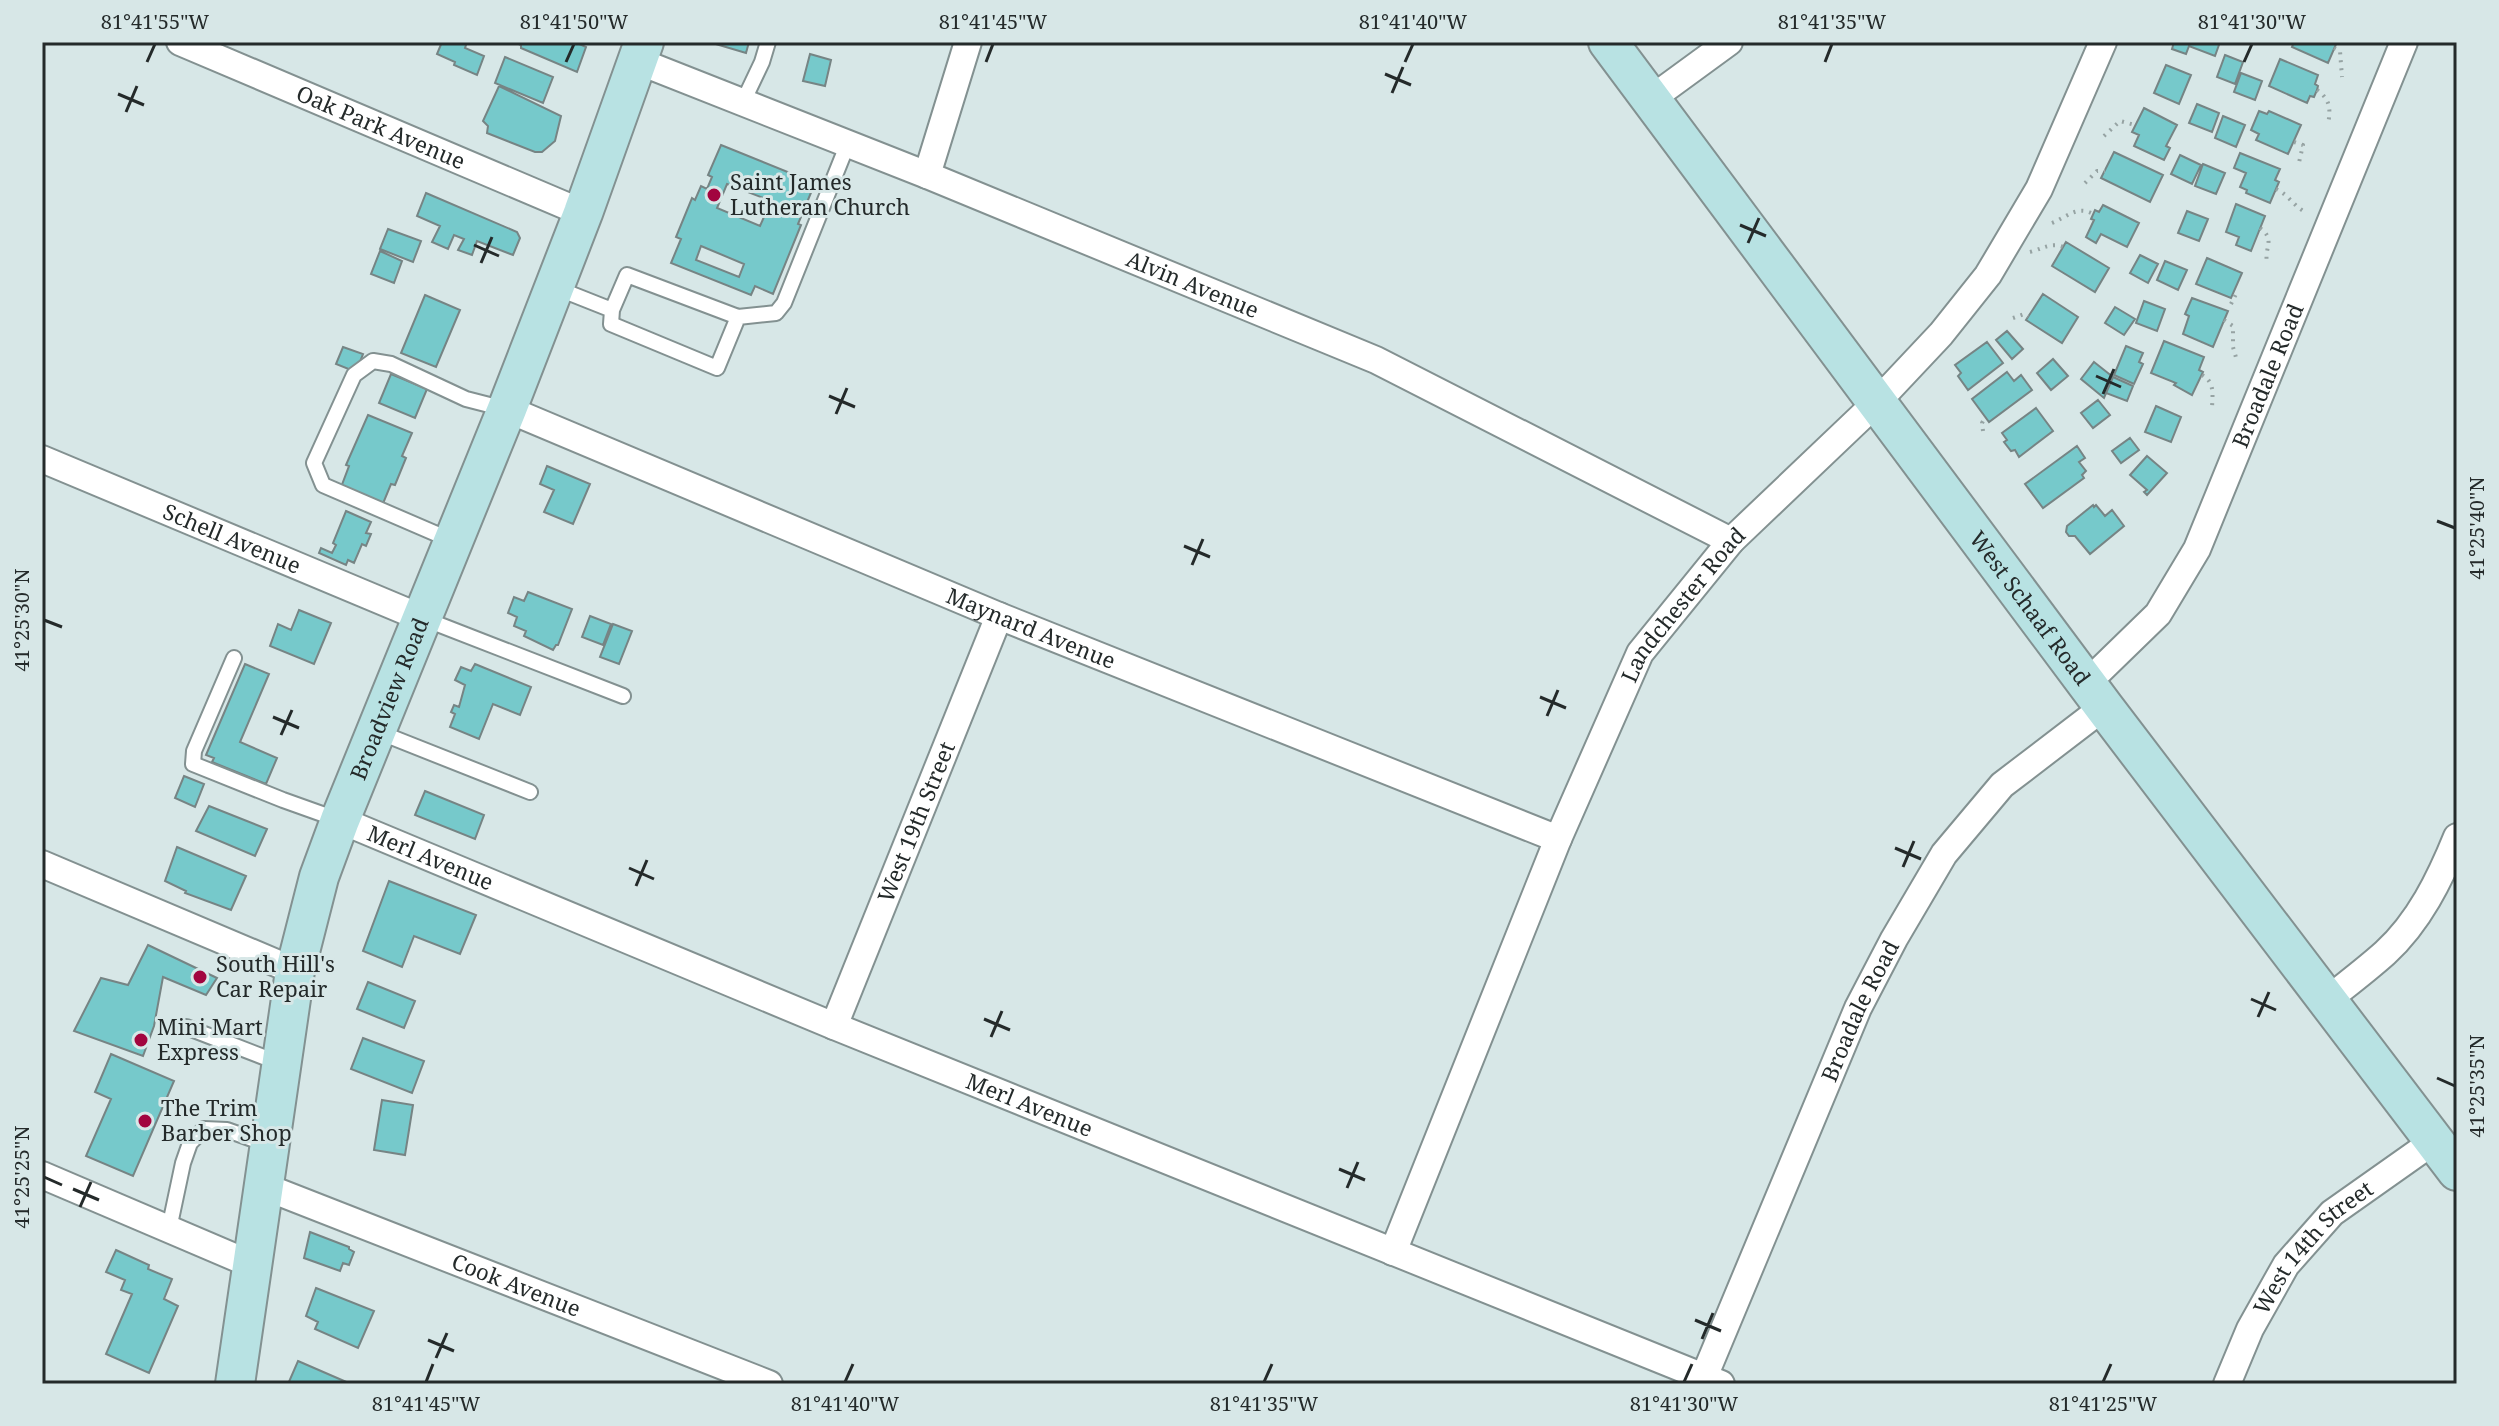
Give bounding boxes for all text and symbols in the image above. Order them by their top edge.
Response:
text: 81°41'55"W [101,8,209,35]
text: 81°41'50"W [520,8,628,35]
text: 81°41'45"W [939,8,1047,35]
text: 81°41'40"W [1359,8,1467,35]
text: 81°41'35"W [1778,8,1886,35]
text: 81°41'30"W [2198,8,2306,35]
street label: Oak Park Avenue [292,77,470,175]
place label: Saint James Lutheran Church [730,166,910,221]
marker: Saint James Lutheran Church [705,186,723,204]
street label: Alvin Avenue [1122,243,1264,324]
street label: Broadale Road [2224,298,2310,452]
text: 41°25'40"N [2463,477,2490,579]
street label: Schell Avenue [159,495,306,580]
street label: Landchester Road [1613,519,1751,687]
street label: West Schaaf Road [1963,524,2099,691]
text: 41°25'30"N [8,569,35,671]
street label: Maynard Avenue [942,580,1120,675]
street label: Broadview Road [342,612,435,784]
street label: West 19th Street [869,737,961,906]
street label: Merl Avenue [363,817,498,896]
street label: Broadale Road [1813,934,1905,1086]
place label: South Hill's Car Repair [216,948,335,1003]
marker: South Hill's Car Repair [191,968,209,986]
place label: Mini Mart Express [157,1011,263,1066]
marker: Mini Mart Express [132,1031,150,1049]
text: 41°25'35"N [2463,1035,2490,1137]
street label: Merl Avenue [962,1065,1098,1143]
place label: The Trim Barber Shop [161,1092,292,1147]
marker: The Trim Barber Shop [136,1112,154,1130]
text: 41°25'25"N [8,1126,35,1228]
street label: West 14th Street [2245,1173,2378,1319]
street label: Cook Avenue [448,1245,586,1323]
text: 81°41'45"W [372,1390,480,1417]
text: 81°41'40"W [791,1390,899,1417]
text: 81°41'35"W [1210,1390,1318,1417]
text: 81°41'30"W [1630,1390,1738,1417]
text: 81°41'25"W [2049,1390,2157,1417]

